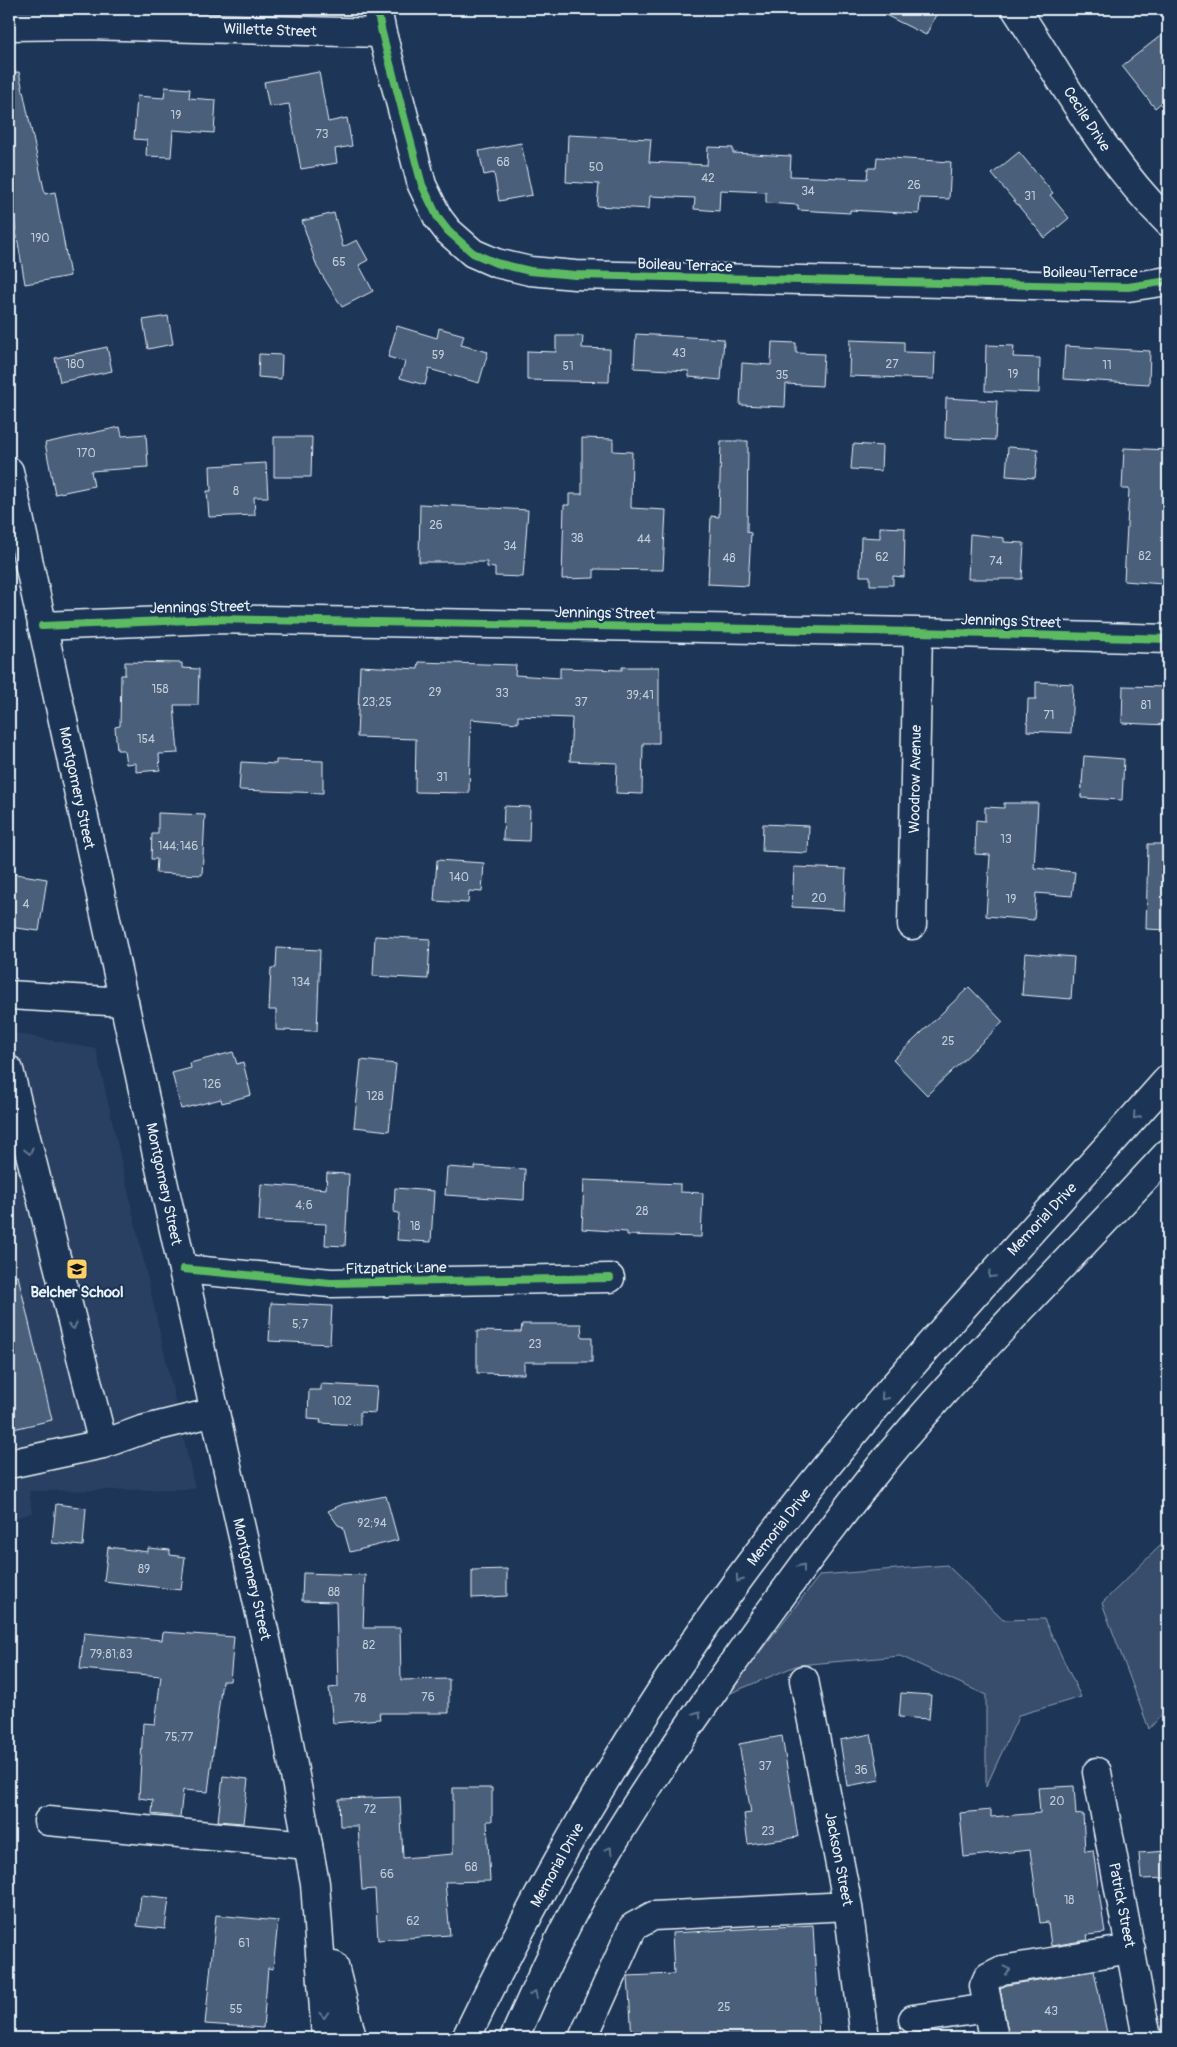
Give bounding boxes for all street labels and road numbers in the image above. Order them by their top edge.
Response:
street label: Willette Street [223,19,318,42]
street label: Cecile Drive [1059,83,1115,156]
street label: Boileau Terrace [637,254,733,277]
street label: Boileau Terrace [1042,263,1138,282]
street label: Jennings Street [150,597,251,618]
street label: Jennings Street [555,603,656,624]
street label: Jennings Street [960,610,1062,633]
street label: Woodrow Avenue [905,724,926,834]
street label: Montgomery Street [54,725,99,852]
street label: Montgomery Street [141,1121,186,1248]
street label: Memorial Drive [1004,1178,1082,1260]
street label: Fitzpatrick Lane [345,1258,447,1279]
street label: Memorial Drive [743,1484,816,1570]
street label: Montgomery Street [228,1516,275,1643]
street label: Jackson Street [820,1811,857,1909]
street label: Memorial Drive [527,1819,589,1911]
street label: Patrick Street [1104,1861,1139,1950]

